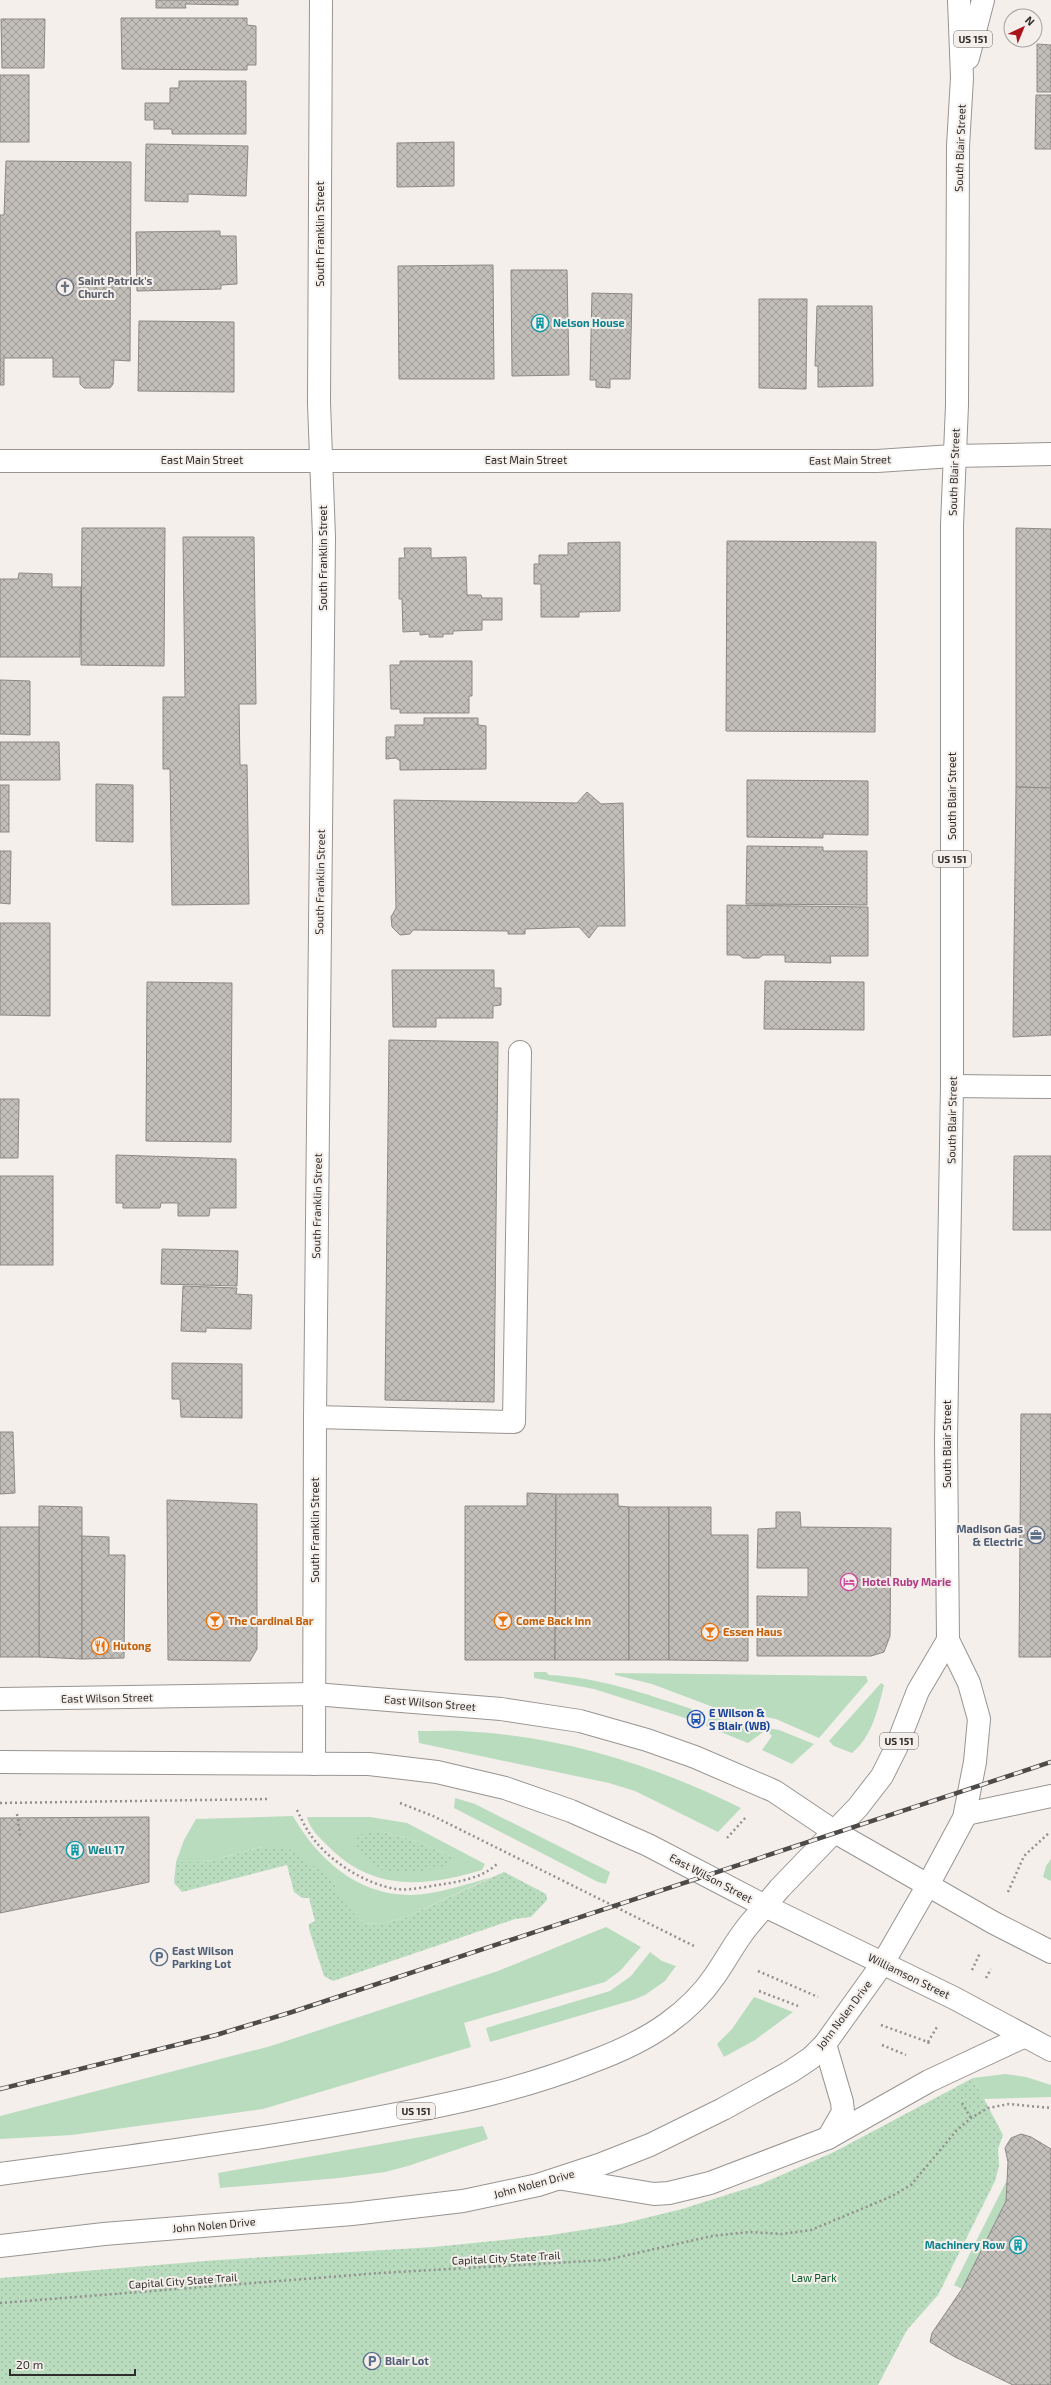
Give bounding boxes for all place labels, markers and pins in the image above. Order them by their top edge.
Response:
place label: Saint Patrick's Church [78,274,153,300]
church icon: Saint Patrick's Church [55,277,75,297]
building icon: Nelson House [530,313,550,333]
place label: Nelson House [553,316,625,329]
place label: Madison Gas & Electric [957,1522,1023,1548]
office icon: Madison Gas & Electric [1026,1525,1046,1545]
hotel icon: Hotel Ruby Marie [839,1572,859,1592]
place label: Hotel Ruby Marie [862,1575,951,1589]
bar icon: The Cardinal Bar [205,1611,225,1631]
bar icon: Come Back Inn [493,1611,513,1631]
place label: The Cardinal Bar [228,1614,314,1627]
place label: Come Back Inn [516,1614,591,1627]
bar icon: Essen Haus [700,1622,720,1642]
place label: Essen Haus [723,1625,783,1638]
restaurant icon: Hutong [90,1636,110,1656]
place label: Hutong [113,1639,152,1652]
place label: E Wilson & S Blair (WB) [709,1706,770,1732]
bus stop icon: E Wilson & S Blair (WB) [686,1709,706,1729]
building icon: Well 17 [65,1840,85,1860]
place label: Well 17 [88,1843,125,1856]
place label: East Wilson Parking Lot [172,1944,234,1970]
parking icon: East Wilson Parking Lot [149,1947,169,1967]
building icon: Machinery Row [1008,2235,1028,2255]
place label: Machinery Row [925,2238,1006,2252]
parking icon: Blair Lot [362,2351,382,2371]
place label: Blair Lot [385,2354,429,2367]

